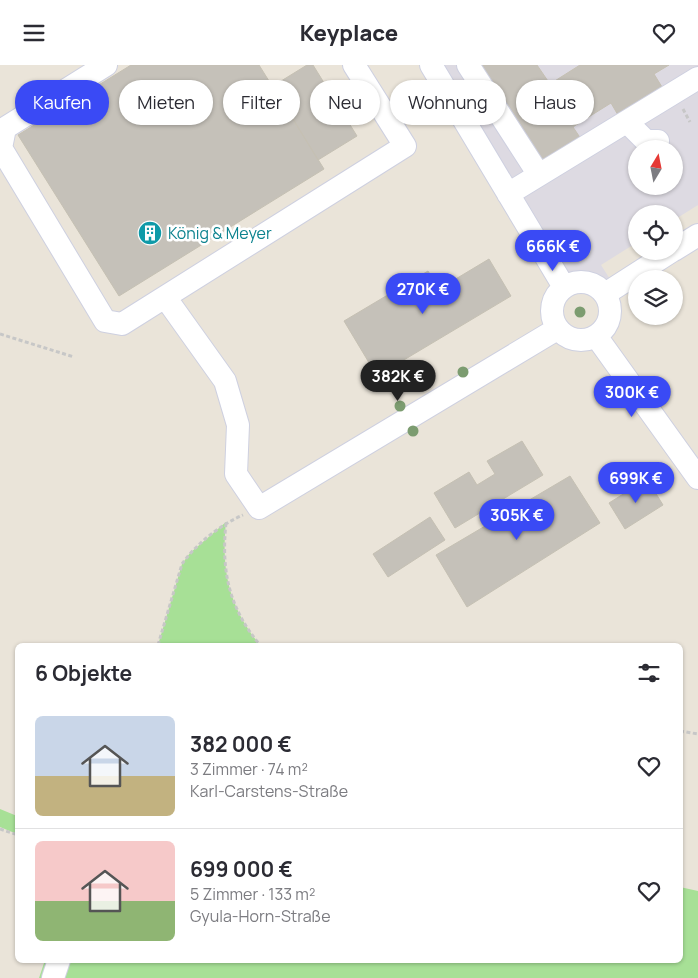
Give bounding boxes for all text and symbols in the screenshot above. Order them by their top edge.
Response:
text: Keyplace [300,18,398,48]
icon: menu [20,19,48,47]
icon: heart [650,19,678,47]
chip: Kaufen [15,80,109,125]
chip: Mieten [119,80,213,125]
chip: Filter [223,80,300,125]
chip: Neu [310,80,380,125]
chip: Wohnung [390,80,506,125]
chip: Haus [516,80,594,125]
north arrow [628,140,682,195]
map controls [628,140,683,325]
button: locate [628,205,683,260]
building icon: König & Meyer [137,220,163,246]
place label: König & Meyer [168,222,272,244]
pin: 666K € [512,229,594,272]
text: 666K € [526,235,580,257]
button: layers [628,270,683,325]
pin: 270K € [382,273,464,315]
text: 270K € [397,278,449,300]
pin: 382K € [357,359,439,402]
text: 382K € [372,365,424,387]
pin: 300K € [591,375,673,418]
text: 300K € [605,381,659,403]
pin: 699K € [595,461,677,504]
text: 699K € [609,467,663,489]
pin: 305K € [476,499,558,541]
text: 305K € [490,504,544,526]
text: 6 Objekte [35,659,132,687]
icon: filters [635,659,663,687]
text: 382 000 € [190,730,292,758]
icon: home [75,736,135,796]
icon: heart [635,752,663,780]
text: 3 Zimmer · 74 m² [190,758,308,780]
text: Karl-Carstens-Straße [190,780,348,802]
text: 699 000 € [190,855,293,883]
icon: home [75,861,135,921]
icon: heart [635,877,663,905]
text: 5 Zimmer · 133 m² [190,883,315,905]
text: Gyula-Horn-Straße [190,905,331,927]

